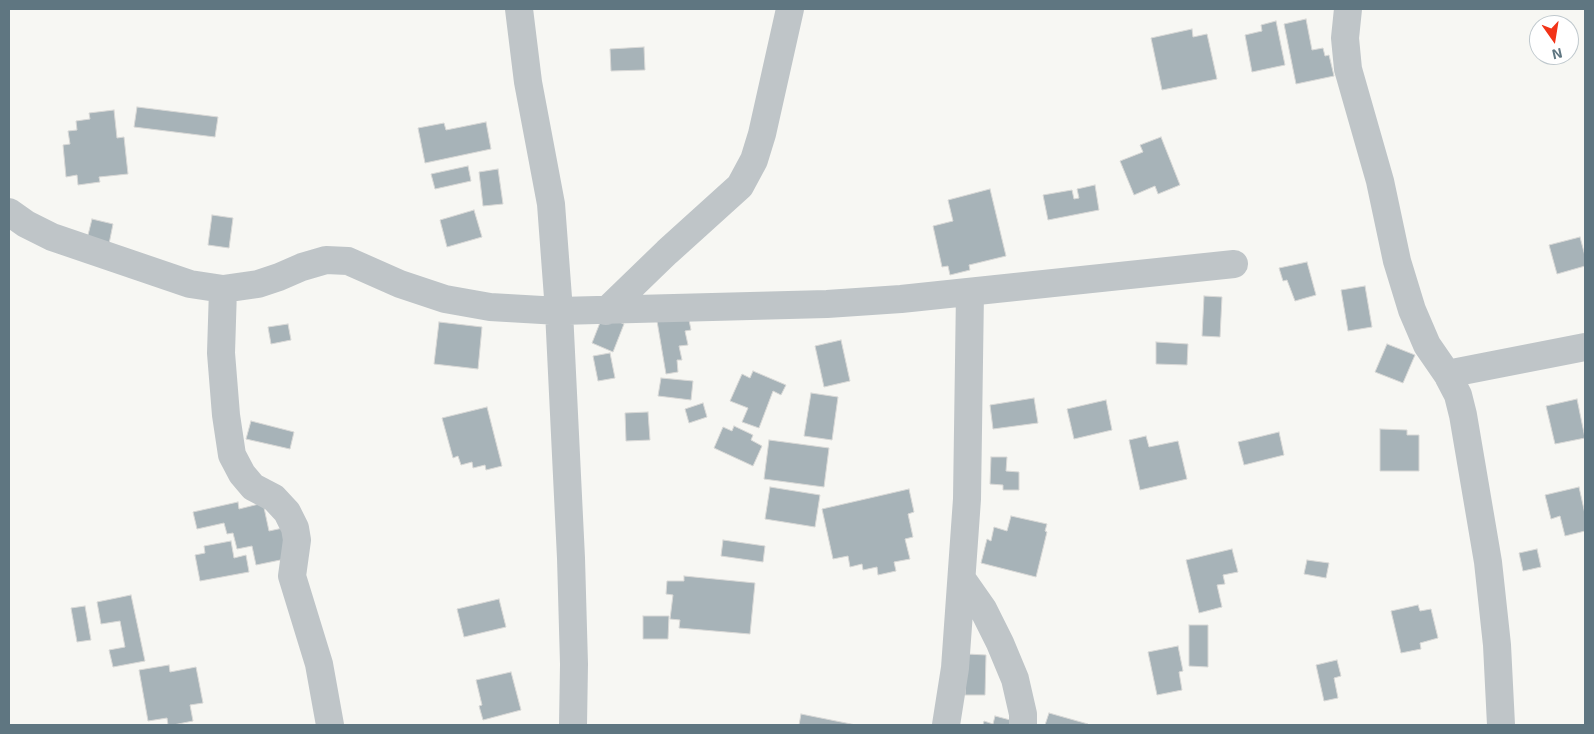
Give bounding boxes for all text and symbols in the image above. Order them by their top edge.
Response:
north arrow [1529,15,1579,65]
text: N [1550,45,1564,64]

